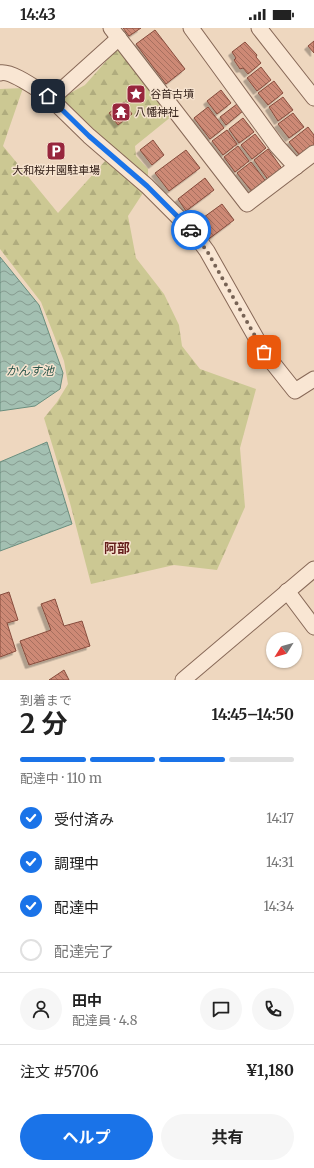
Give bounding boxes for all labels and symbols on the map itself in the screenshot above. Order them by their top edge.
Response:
pin [31,79,65,113]
place icon: 谷首古墳 [125,83,147,105]
place label: 谷首古墳 [150,87,194,101]
temple icon: 八幡神社 [110,101,132,123]
place label: 八幡神社 [135,105,179,119]
parking icon: 大和桜井園駐車場 [45,140,67,162]
place label: 大和桜井園駐車場 [12,163,100,177]
courier [171,210,211,250]
pin [247,335,281,369]
water label: かんす池 [6,363,55,378]
district label: 阿部 [104,540,130,557]
north arrow [266,632,302,668]

